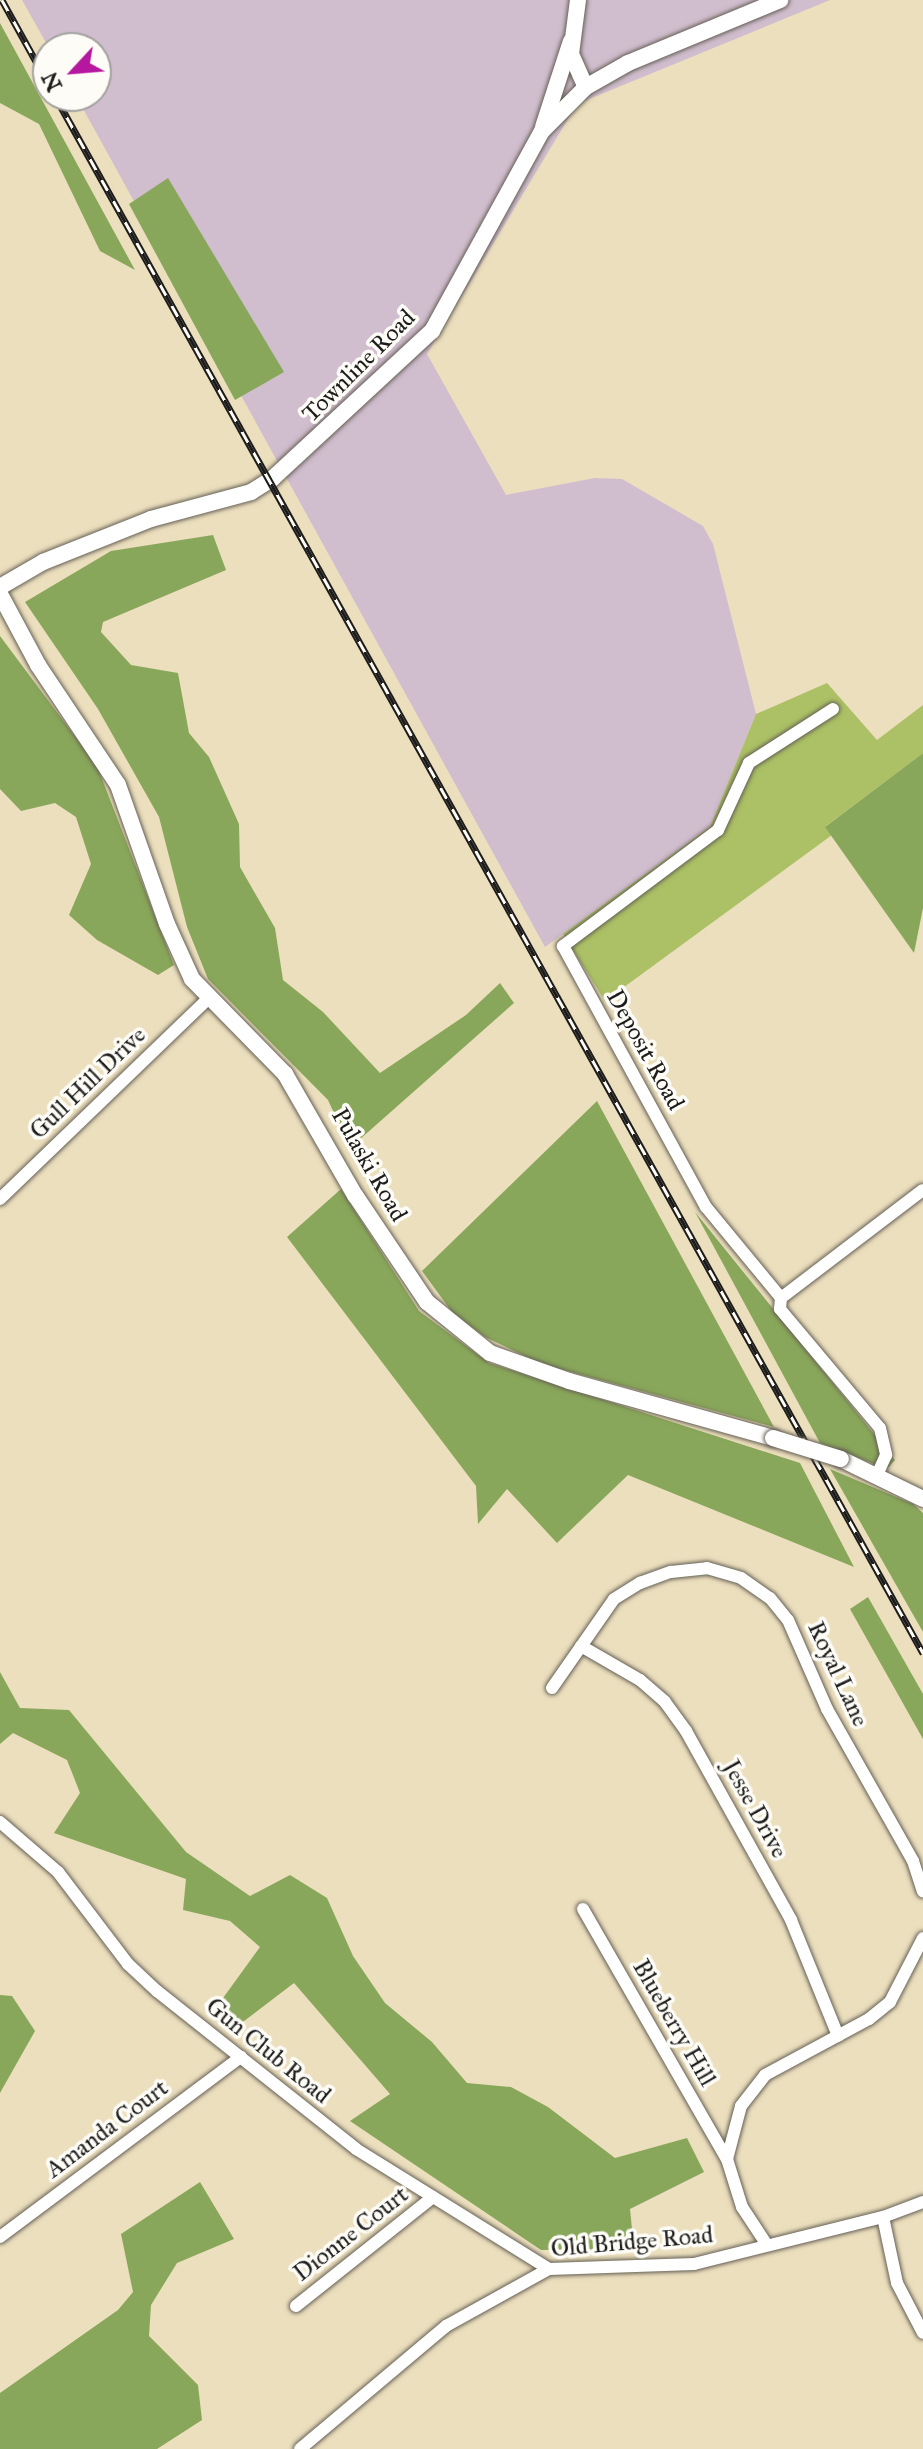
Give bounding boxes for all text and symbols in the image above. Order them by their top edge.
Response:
north arrow [32,32,112,112]
text: N [36,68,68,96]
street label: Townline Road [297,304,421,428]
street label: Deposit Road [600,985,690,1115]
street label: Gull Hill Drive [24,1021,152,1145]
street label: Pulaski Road [325,1103,413,1227]
street label: Royal Lane [801,1617,875,1731]
street label: Jesse Drive [716,1755,794,1863]
street label: Blueberry Hill [626,1955,722,2091]
street label: Gun Club Road [200,1992,336,2110]
street label: Amanda Court [40,2074,174,2184]
street label: Dionne Court [288,2180,414,2288]
street label: Old Bridge Road [550,2221,714,2263]

